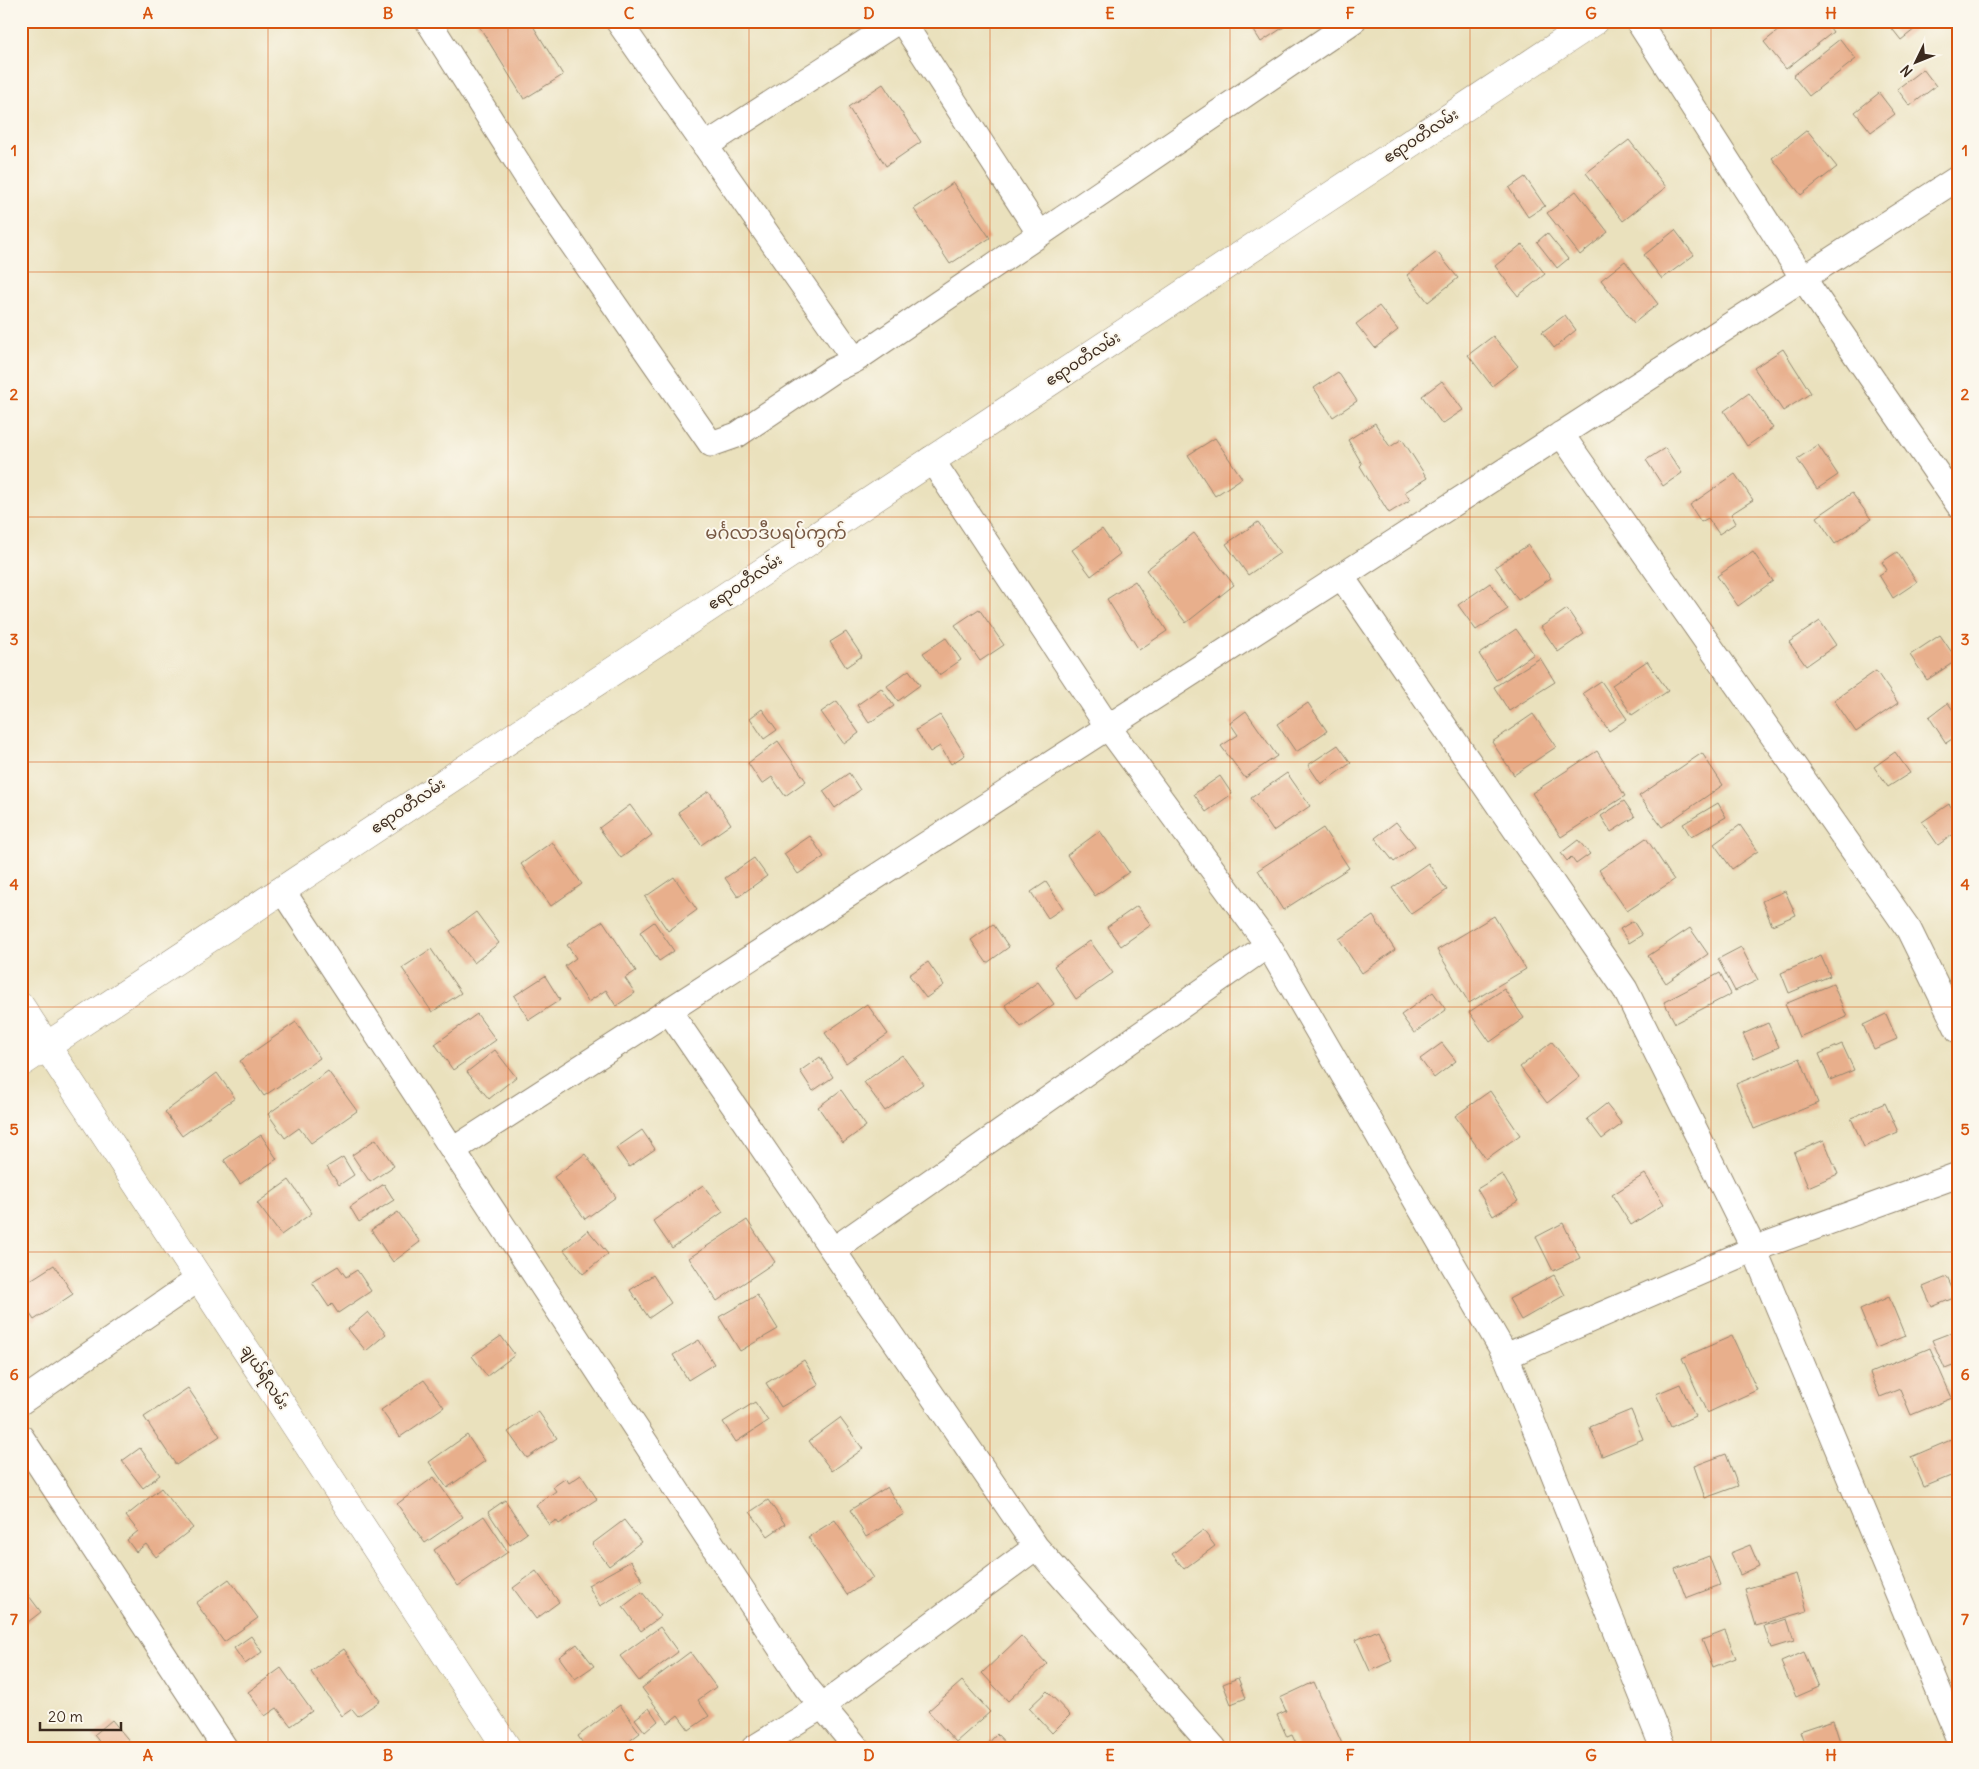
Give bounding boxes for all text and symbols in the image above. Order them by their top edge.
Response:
text: A [143,3,153,23]
text: B [383,3,394,23]
text: C [624,3,635,23]
text: D [863,3,875,23]
text: E [1105,3,1115,23]
text: F [1345,3,1355,23]
text: G [1585,3,1597,23]
text: H [1825,3,1837,23]
north arrow [1892,38,1942,88]
text: N [1897,61,1916,81]
street label: ဧရာဝတီလမ်း [1380,104,1464,169]
text: 1 [11,140,17,160]
text: 1 [1962,140,1968,160]
street label: ဧရာဝတီလမ်း [1042,327,1126,392]
text: 2 [10,384,19,404]
text: 2 [1961,384,1970,404]
district label: မင်္ဂလာဒီပရပ်ကွက် [705,519,847,548]
street label: ဧရာဝတီလမ်း [704,550,787,616]
text: 3 [9,629,19,649]
text: 3 [1960,629,1970,649]
street label: ဧရာဝတီလမ်း [367,774,450,840]
text: 4 [9,874,19,894]
text: 4 [1960,874,1970,894]
text: 5 [9,1119,19,1139]
text: 5 [1960,1119,1970,1139]
street label: ချယ်ရီလမ်း [235,1341,293,1414]
text: 6 [9,1364,19,1384]
text: 6 [1960,1364,1970,1384]
text: 7 [10,1609,18,1629]
text: 7 [1961,1609,1969,1629]
scale bar [40,1699,121,1731]
text: 20 m [48,1707,83,1726]
text: A [143,1745,153,1765]
text: B [383,1745,394,1765]
text: C [624,1745,635,1765]
text: D [863,1745,875,1765]
text: E [1105,1745,1115,1765]
text: F [1345,1745,1355,1765]
text: G [1585,1745,1597,1765]
text: H [1825,1745,1837,1765]

